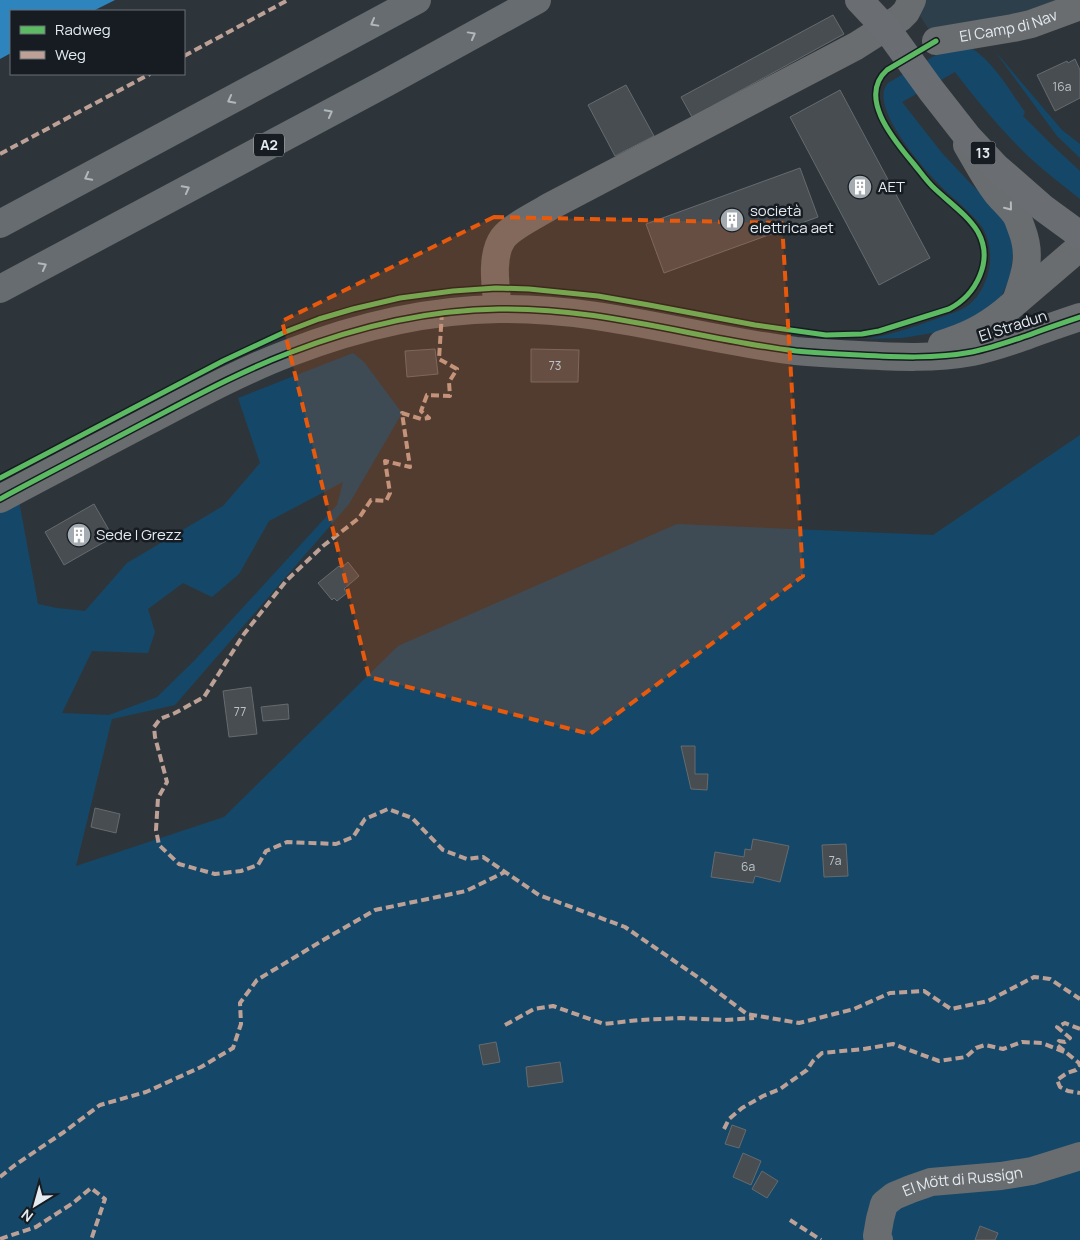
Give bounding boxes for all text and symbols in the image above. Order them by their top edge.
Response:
street label: El Camp di Nav [958,4,1061,47]
legend [10,10,185,75]
one-way arrow [371,17,380,27]
text: Radweg [55,19,111,40]
one-way arrow [467,31,476,41]
text: Weg [55,44,86,65]
house number: 16a [1053,78,1071,95]
one-way arrow [227,94,236,104]
one-way arrow [324,109,333,119]
road number: A2 [254,134,284,156]
road number: 13 [970,142,996,164]
one-way arrow [84,171,93,181]
building icon: AET [847,174,873,200]
place label: AET [878,176,905,197]
one-way arrow [181,186,190,196]
place label: società elettrica aet [750,200,834,238]
one-way arrow [1004,201,1012,210]
building icon: società elettrica aet [719,207,745,233]
one-way arrow [38,262,47,272]
street label: El Stradun [976,305,1050,346]
house number: 73 [549,357,561,374]
building icon: Sede I Grezz [66,522,92,548]
place label: Sede I Grezz [96,524,182,545]
house number: 77 [234,703,246,720]
house number: 7a [829,852,841,869]
house number: 6a [741,858,755,875]
street label: El Mött di Russígn [899,1162,1024,1201]
north arrow [10,1180,60,1230]
text: N [17,1205,37,1226]

